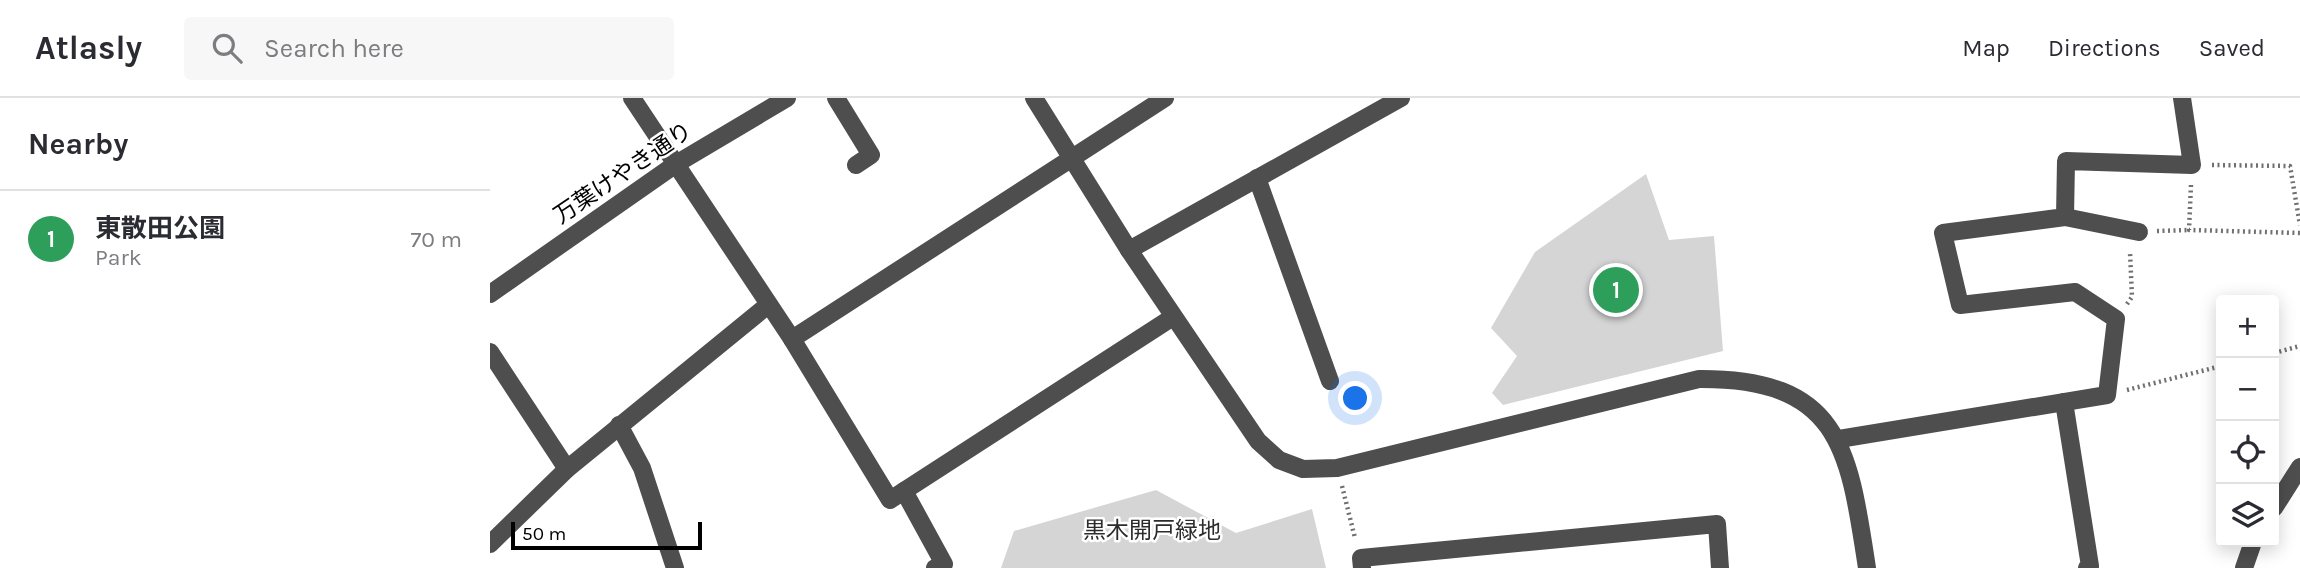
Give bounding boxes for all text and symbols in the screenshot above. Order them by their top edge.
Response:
search box [184,17,674,80]
text: Atlasly [35,29,142,67]
icon: search [208,29,246,67]
text: Search here [264,33,404,64]
text: Map [1962,34,2010,62]
text: Directions [2048,34,2161,62]
text: Saved [2199,34,2265,62]
street label: 万葉けやき通り [549,117,697,229]
text: Nearby [28,126,128,162]
text: 東散田公園 [95,213,225,244]
text: 1 [47,226,55,253]
text: 70 m [411,226,462,253]
text: Park [95,244,142,271]
pin: 1 [1593,264,1639,316]
map controls [2216,295,2279,547]
button: + [2216,295,2279,358]
button: − [2216,358,2279,421]
your location [1338,381,1372,415]
button: locate [2216,421,2279,484]
button: layers [2216,484,2279,547]
park label: 黒木開戸緑地 [1083,517,1221,544]
scale bar [511,519,702,551]
text: 50 m [522,523,566,545]

